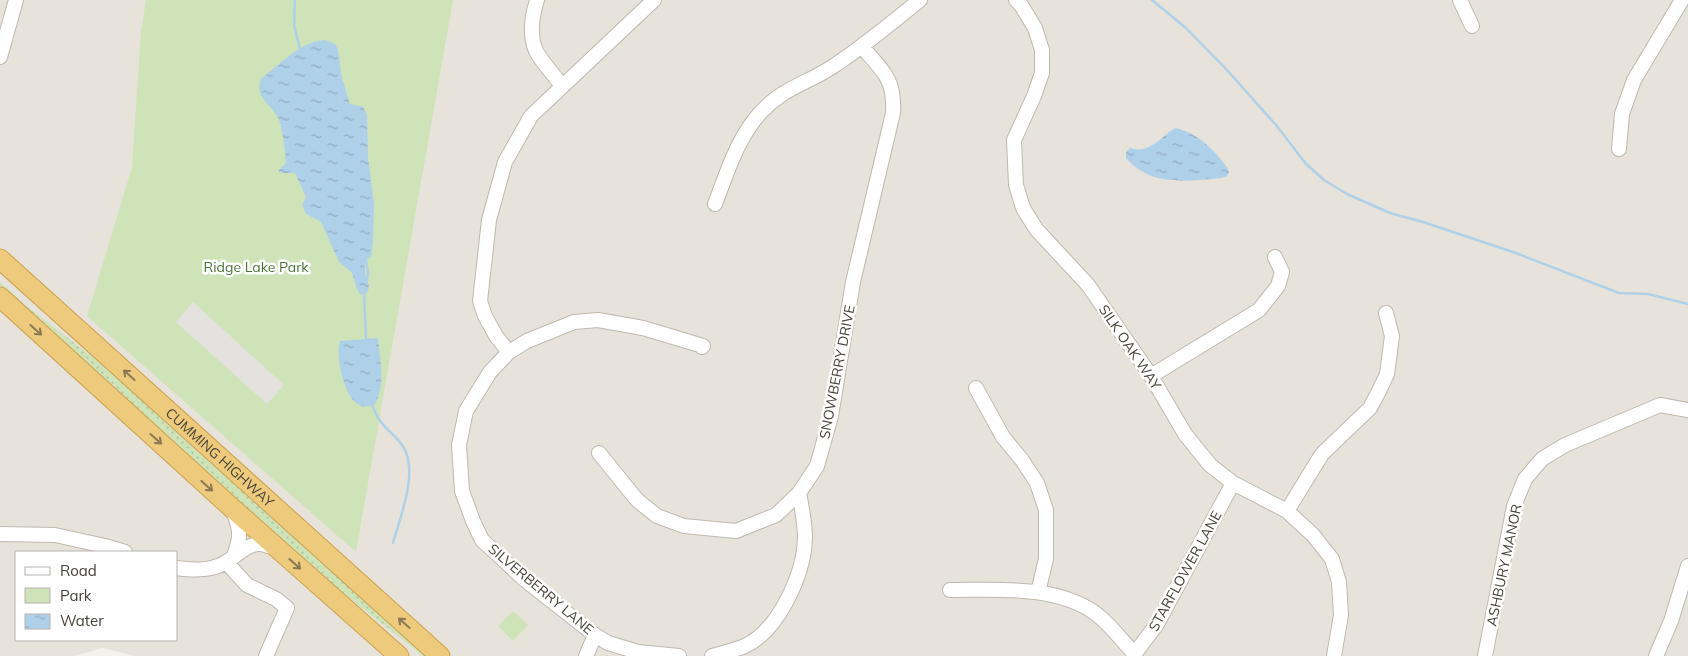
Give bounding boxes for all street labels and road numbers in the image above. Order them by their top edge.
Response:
street label: SILK OAK WAY [1095,301,1165,393]
street label: SNOWBERRY DRIVE [815,303,859,441]
street label: CUMMING HIGHWAY [162,404,278,511]
street label: ASHBURY MANOR [1482,502,1526,628]
street label: STARFLOWER LANE [1144,508,1226,634]
street label: SILVERBERRY LANE [485,540,597,638]

